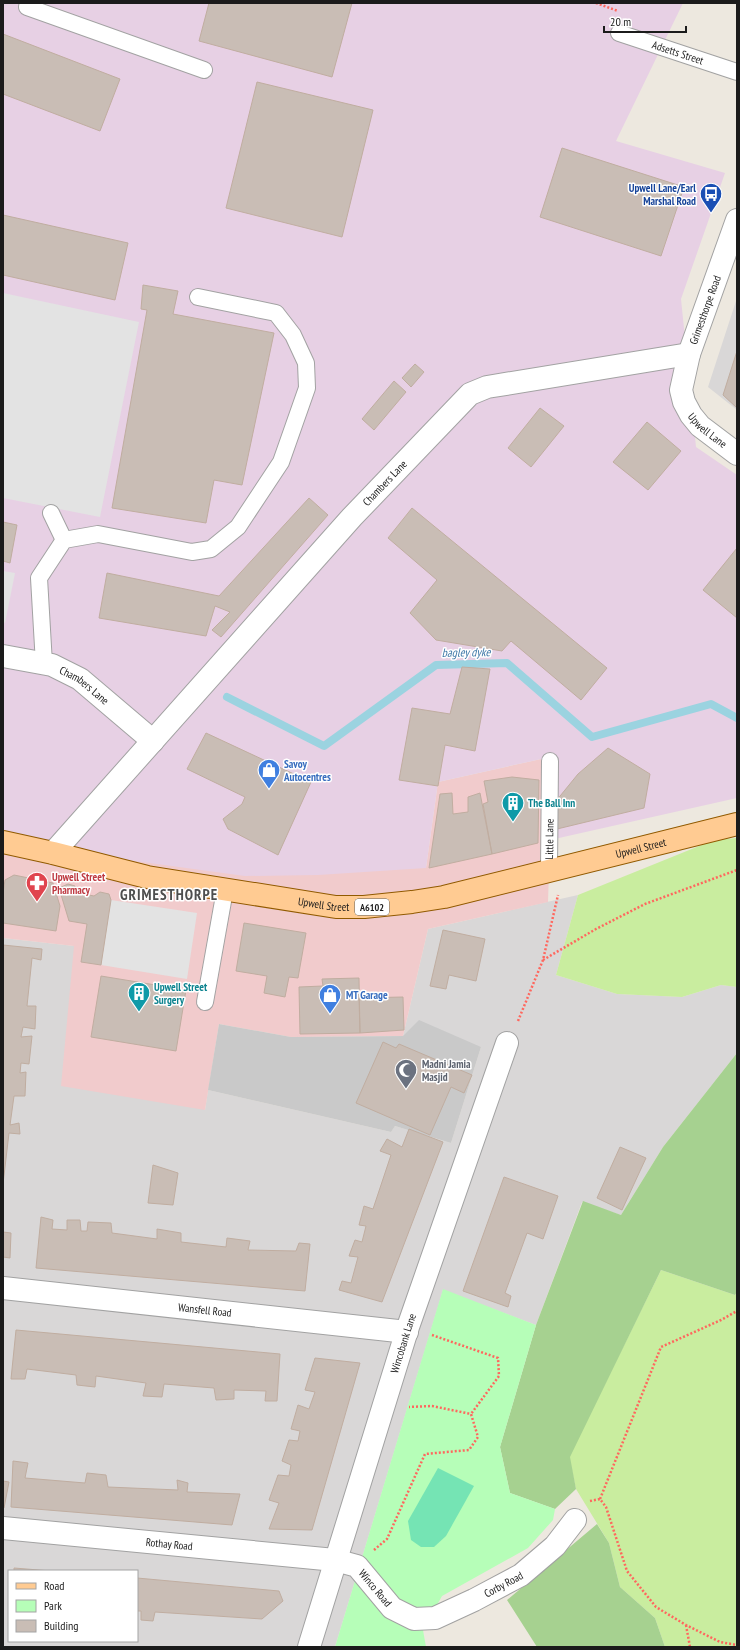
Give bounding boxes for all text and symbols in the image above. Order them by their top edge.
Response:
scale bar [604,8,686,34]
text: 20 m [610,14,631,29]
street label: Adsetts Street [650,37,705,67]
place label: Upwell Lane/Earl Marshal Road [629,181,696,208]
bus stop icon: Upwell Lane/Earl Marshal Road [698,181,724,214]
street label: Grimesthorpe Road [686,273,724,346]
street label: Upwell Lane [685,410,730,451]
street label: Chambers Lane [360,457,410,509]
water label: bagley dyke [442,644,491,660]
street label: Chambers Lane [57,663,112,708]
shop icon: Savoy Autocentres [256,757,282,790]
place label: Savoy Autocentres [283,757,331,784]
building icon: The Ball Inn [500,790,526,823]
place label: The Ball Inn [528,796,575,810]
street label: Little Lane [542,818,556,859]
street label: Upwell Street [614,835,668,861]
pharmacy icon: Upwell Street Pharmacy [24,870,50,903]
place label: Upwell Street Pharmacy [52,870,106,897]
district label: GRIMESTHORPE [120,885,218,904]
street label: Upwell Street [297,894,349,914]
road number: A6102 [355,899,389,915]
building icon: Upwell Street Surgery [126,980,152,1013]
place label: Upwell Street Surgery [154,980,208,1007]
shop icon: MT Garage [317,982,343,1015]
place label: MT Garage [346,988,388,1002]
mosque icon: Madni Jamia Masjid [393,1057,419,1090]
place label: Madni Jamia Masjid [422,1057,471,1084]
street label: Wansfell Road [177,1300,232,1320]
street label: Wincobank Lane [387,1311,419,1375]
street label: Rothay Road [145,1535,193,1553]
street label: Winco Road [356,1567,395,1610]
street label: Corby Road [482,1568,526,1600]
legend [8,1570,138,1642]
text: Road [44,1578,64,1593]
text: Park [44,1598,62,1613]
text: Building [44,1618,79,1633]

